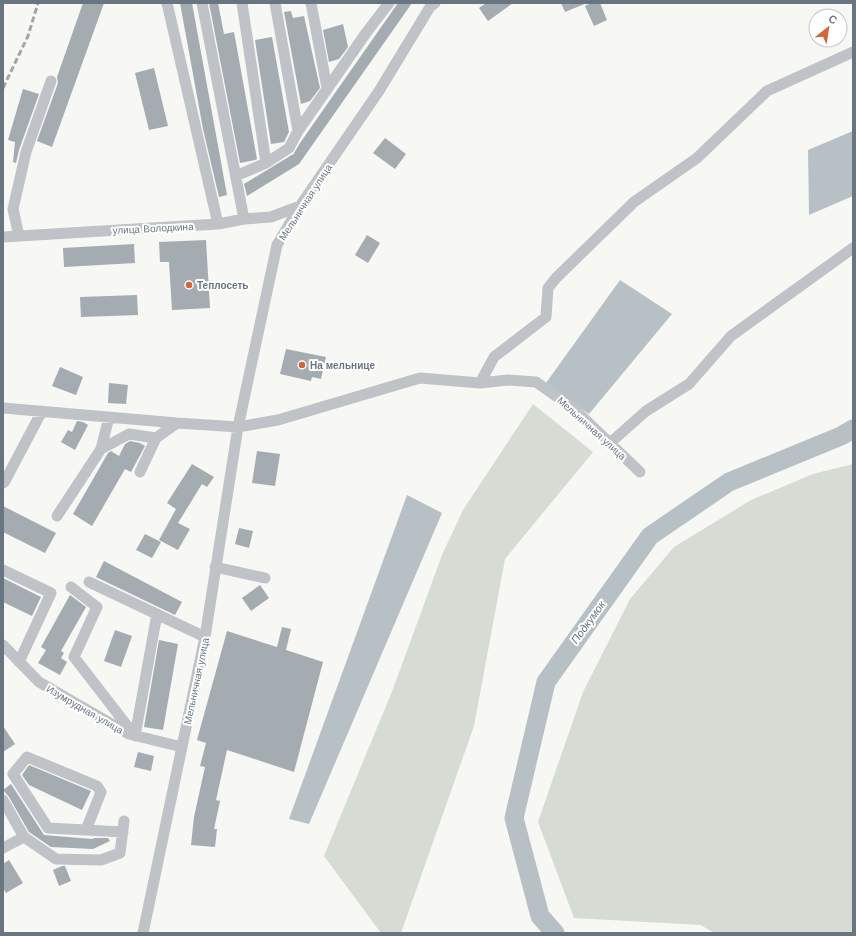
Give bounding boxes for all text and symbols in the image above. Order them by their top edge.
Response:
north arrow [808,8,848,48]
text: С [826,12,839,27]
street label: Мельничная улица [277,162,334,242]
street label: улица Володкина [112,221,194,236]
marker: Теплосеть [184,280,194,290]
place label: Теплосеть [197,280,248,291]
marker: На мельнице [297,360,307,370]
place label: На мельнице [310,360,375,371]
street label: Мельничная улица [555,395,629,462]
water label: Подкумок [569,598,609,646]
street label: Мельничная улица [182,636,211,725]
street label: Изумрудная улица [44,683,125,736]

